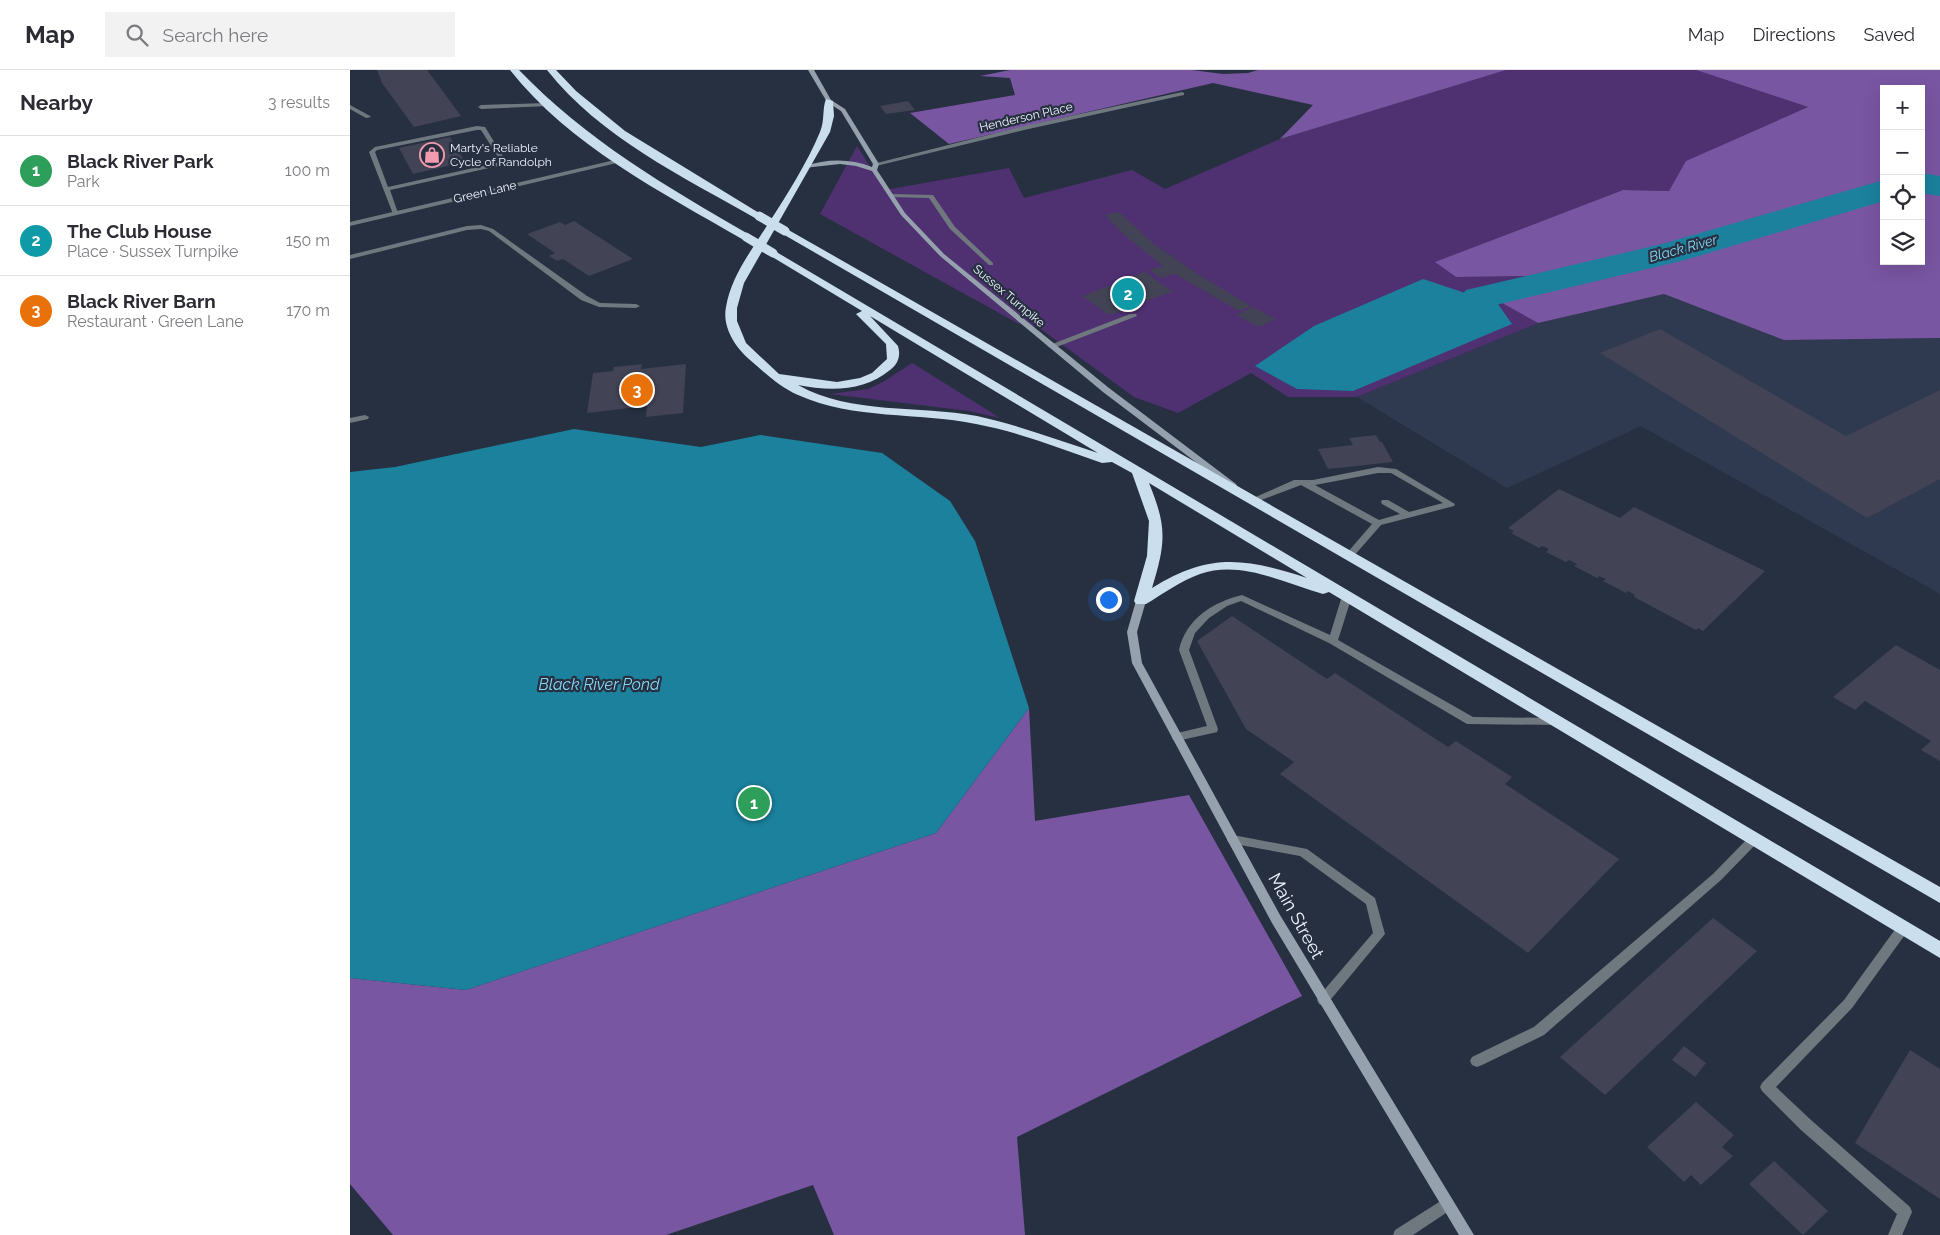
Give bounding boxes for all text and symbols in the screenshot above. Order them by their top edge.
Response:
search box [105,12,455,57]
text: Map [25,20,75,49]
icon: search [123,21,151,49]
text: Search here [163,24,268,46]
text: Map [1688,24,1724,45]
text: Directions [1752,24,1836,45]
text: Saved [1864,24,1915,45]
map controls [1880,85,1925,265]
button: + [1880,85,1925,130]
text: Nearby [20,90,93,115]
text: 3 results [268,93,330,112]
street label: Henderson Place [978,99,1074,135]
button: − [1880,130,1925,175]
place label: Marty's Reliable Cycle of Randolph [450,141,552,169]
shop icon: Marty's Reliable Cycle of Randolph [419,142,445,168]
text: Black River Park [67,150,214,172]
text: 1 [32,161,40,180]
text: 100 m [285,161,330,180]
text: Park [67,172,100,191]
button: locate [1880,175,1925,220]
street label: Green Lane [452,178,518,206]
text: The Club House [67,220,212,242]
button: layers [1880,220,1925,265]
text: 2 [31,231,41,250]
text: 150 m [286,231,330,250]
water label: Black River [1647,231,1720,265]
text: Place · Sussex Turnpike [67,242,238,261]
street label: Sussex Turnpike [970,262,1048,330]
pin: 2 [1112,275,1144,313]
text: Black River Barn [67,290,216,312]
text: 3 [32,301,40,320]
text: 170 m [286,301,330,320]
text: Restaurant · Green Lane [67,312,244,331]
pin: 3 [621,371,653,409]
your location [1096,587,1122,613]
water label: Black River Pond [539,675,660,694]
pin: 1 [738,784,770,822]
street label: Main Street [1264,869,1329,962]

